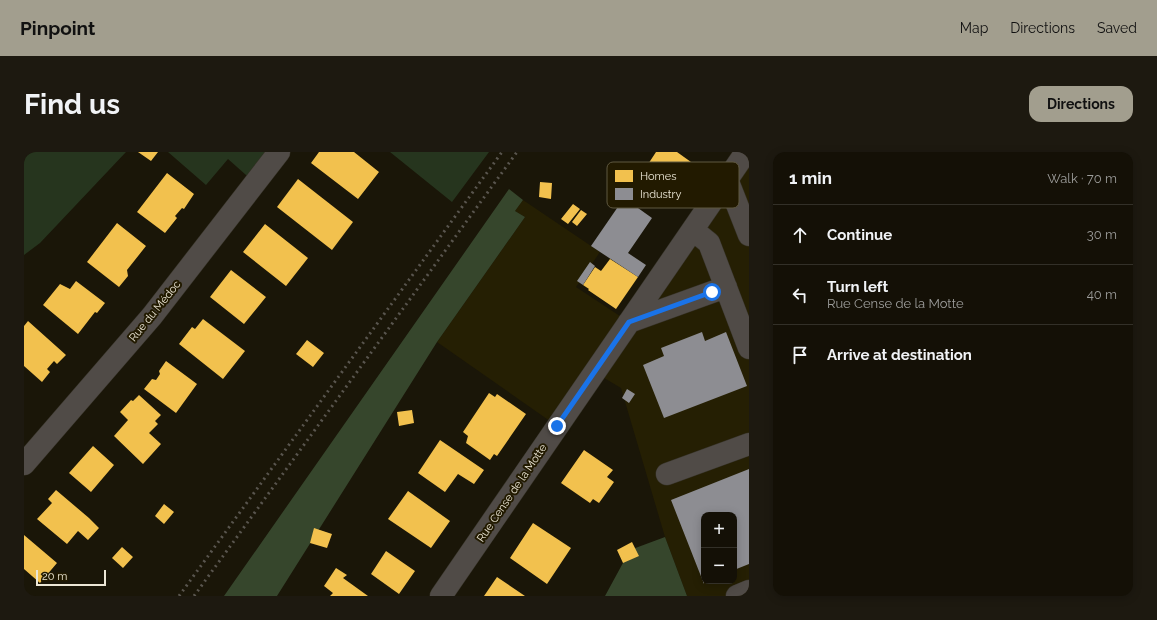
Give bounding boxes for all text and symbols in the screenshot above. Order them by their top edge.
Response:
text: Pinpoint [20,17,95,39]
text: Map [960,20,988,36]
text: Directions [1010,20,1075,36]
text: Saved [1097,20,1137,36]
button: Directions [1029,86,1133,122]
text: Find us [24,88,120,121]
legend [607,162,739,208]
text: 1 min [789,168,832,188]
text: Homes [640,170,676,183]
text: Walk · 70 m [1047,171,1117,186]
text: Industry [640,188,681,201]
icon: ahead [789,224,811,246]
text: Continue [827,226,892,244]
text: 30 m [1087,227,1117,242]
street label: Rue du Médoc [127,278,183,344]
text: Turn left [827,278,888,296]
route start [703,283,721,301]
icon: left [789,284,811,306]
text: 40 m [1087,287,1117,302]
text: Rue Cense de la Motte [827,296,964,311]
icon: arrive [789,344,811,366]
text: Arrive at destination [827,346,972,364]
route end [548,417,566,435]
street label: Rue Cense de la Motte [474,441,550,545]
map controls [701,512,737,584]
button: + [701,512,737,548]
button: − [701,548,737,584]
scale bar [36,568,106,587]
text: 20 m [42,570,67,583]

